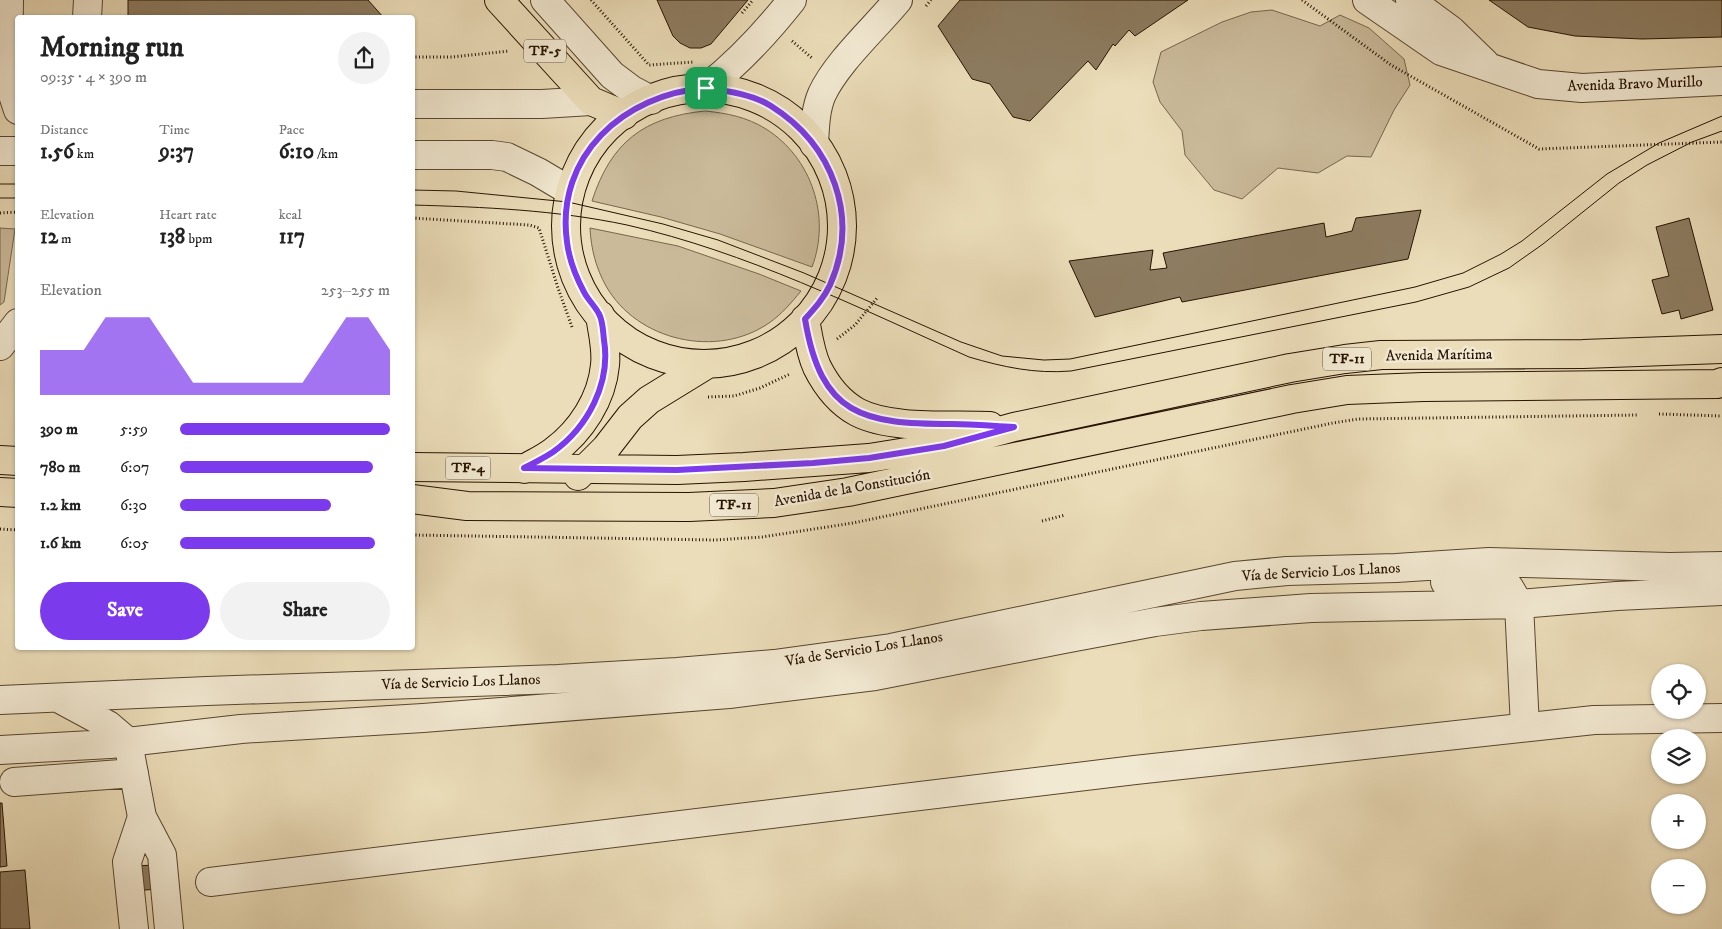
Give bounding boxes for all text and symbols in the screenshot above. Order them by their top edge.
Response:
text: Morning run [40,30,184,65]
button: share [338,32,390,84]
road number: TF-5 [524,40,566,62]
text: 09:35 · 4 × 390 m [40,67,147,87]
pin [685,67,727,109]
street label: Avenida Bravo Murillo [1567,72,1703,96]
icon: arrive [692,74,720,102]
text: Distance [40,121,88,139]
text: Time [159,121,190,139]
text: Pace [279,121,305,139]
text: 1.56 [40,139,74,165]
text: 9:37 [159,139,194,165]
text: 6:10 [279,139,314,165]
text: km [74,145,94,163]
text: /km [314,145,338,163]
text: Elevation [40,206,94,224]
text: Heart rate [159,206,217,224]
text: kcal [279,206,302,224]
text: 12 [40,224,58,250]
text: 138 [159,224,185,250]
text: 117 [279,224,305,250]
text: m [58,230,72,248]
text: bpm [185,230,213,248]
text: Elevation [40,280,102,300]
text: 253–255 m [321,280,390,300]
street label: Avenida Marítima [1386,345,1493,365]
road number: TF-11 [1323,348,1371,370]
text: 390 m [40,419,78,439]
text: 5:59 [120,419,148,439]
road number: TF-4 [446,456,490,479]
text: 780 m [40,457,81,477]
text: 6:07 [120,457,150,477]
street label: Avenida de la Constitución [773,465,932,511]
road number: TF-11 [710,494,758,516]
text: 1.2 km [40,495,81,515]
text: 6:30 [120,495,147,515]
text: 1.6 km [40,533,81,553]
text: 6:05 [120,533,149,553]
street label: Vía de Servicio Los Llanos [1240,558,1401,586]
button: Save [40,582,210,640]
button: Share [220,582,390,640]
street label: Vía de Servicio Los Llanos [783,627,944,671]
map controls [1651,664,1706,914]
button: locate [1651,664,1706,719]
street label: Vía de Servicio Los Llanos [380,670,541,694]
button: layers [1651,729,1706,784]
button: + [1651,794,1706,849]
button: − [1651,859,1706,914]

